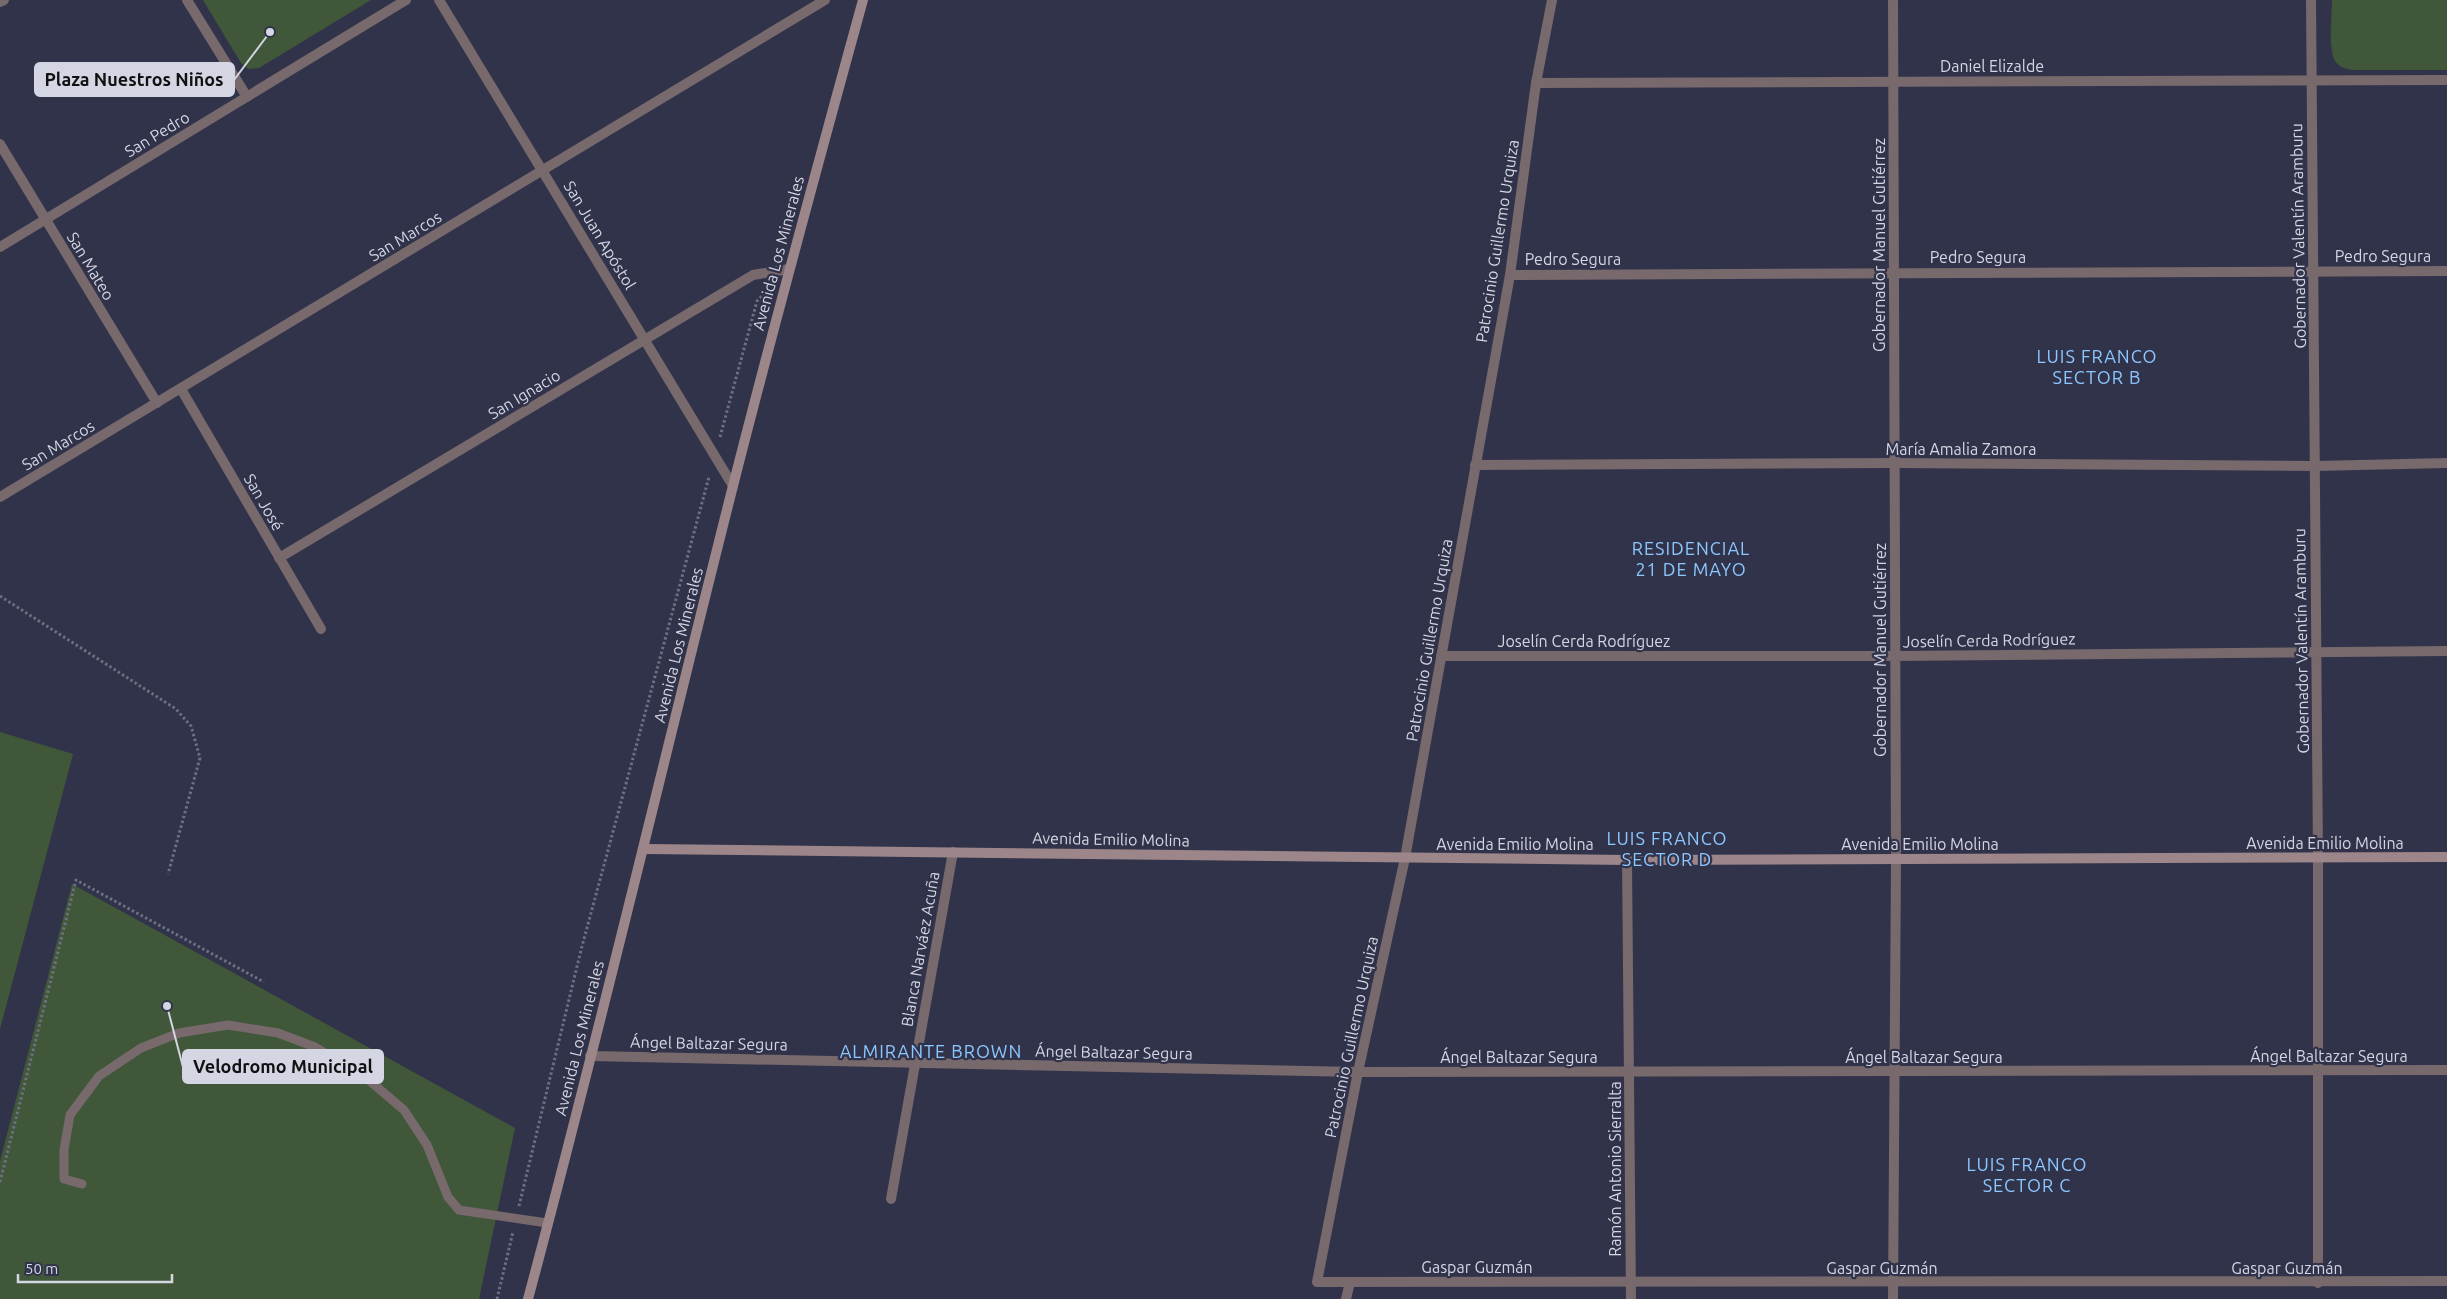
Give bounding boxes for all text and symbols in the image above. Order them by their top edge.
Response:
street label: Daniel Elizalde [1940,57,2044,75]
callout: Plaza Nuestros Niños [35,63,234,96]
text: Plaza Nuestros Niños [44,69,224,89]
street label: San Pedro [121,108,193,160]
street label: Gobernador Valentín Aramburu [2287,123,2309,349]
street label: Patrocinio Guillermo Urquiza [1472,138,1522,344]
street label: Gobernador Manuel Gutiérrez [1870,138,1888,352]
street label: Avenida Los Minerales [749,174,807,332]
street label: San Juan Apóstol [561,178,639,292]
street label: San Marcos [366,207,445,265]
street label: San Mateo [64,229,118,303]
street label: Pedro Segura [2335,247,2431,265]
street label: Pedro Segura [1930,248,2026,266]
street label: Pedro Segura [1525,250,1621,268]
district label: LUIS FRANCO SECTOR B [2036,346,2158,387]
street label: San Ignacio [485,365,563,423]
street label: San Marcos [19,416,98,474]
street label: María Amalia Zamora [1885,440,2037,458]
street label: San José [241,470,287,534]
street label: Gobernador Valentín Aramburu [2290,528,2312,754]
street label: Patrocinio Guillermo Urquiza [1402,537,1456,743]
district label: RESIDENCIAL 21 DE MAYO [1632,538,1750,579]
street label: Gobernador Manuel Gutiérrez [1871,543,1889,757]
street label: Avenida Los Minerales [650,566,706,724]
street label: Joselín Cerda Rodríguez [1902,629,2076,651]
street label: Joselín Cerda Rodríguez [1498,632,1670,650]
district label: LUIS FRANCO SECTOR D [1606,828,1728,869]
street label: Avenida Emilio Molina [1032,829,1190,849]
street label: Avenida Emilio Molina [2246,834,2404,852]
street label: Avenida Emilio Molina [1436,835,1594,853]
street label: Avenida Emilio Molina [1841,835,1999,853]
street label: Blanca Narváez Acuña [897,870,943,1028]
street label: Patrocinio Guillermo Urquiza [1321,935,1381,1139]
street label: Avenida Los Minerales [551,959,607,1117]
street label: Ángel Baltazar Segura [630,1031,788,1053]
street label: Ángel Baltazar Segura [1035,1040,1193,1062]
district label: ALMIRANTE BROWN [840,1041,1022,1061]
street label: Ángel Baltazar Segura [2250,1045,2408,1065]
street label: Ángel Baltazar Segura [1440,1046,1598,1066]
street label: Ángel Baltazar Segura [1845,1046,2003,1066]
callout: Velodromo Municipal [183,1050,383,1083]
text: Velodromo Municipal [193,1056,373,1076]
street label: Ramón Antonio Sierralta [1606,1081,1624,1257]
district label: LUIS FRANCO SECTOR C [1966,1154,2088,1195]
scale bar [18,1252,171,1284]
street label: Gaspar Guzmán [1421,1258,1533,1276]
street label: Gaspar Guzmán [1826,1259,1938,1277]
street label: Gaspar Guzmán [2231,1259,2343,1277]
text: 50 m [25,1260,58,1277]

